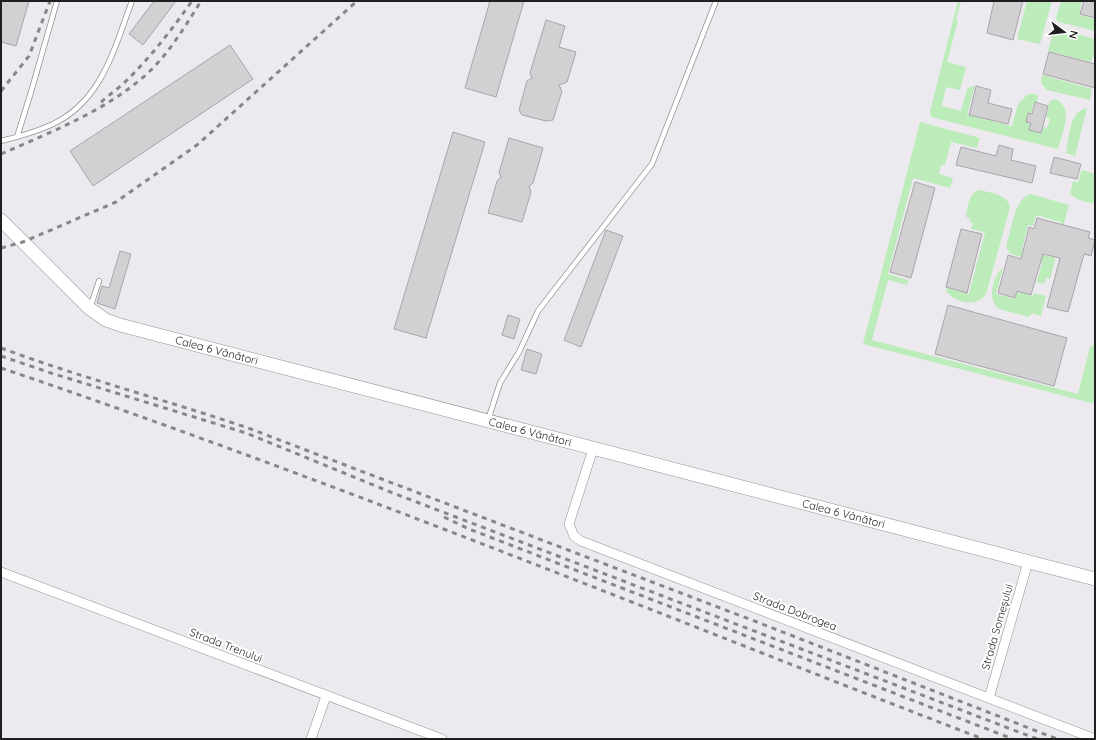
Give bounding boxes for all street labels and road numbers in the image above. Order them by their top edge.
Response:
street label: Calea 6 Vânători [174,333,260,368]
street label: Calea 6 Vânători [487,414,573,449]
street label: Calea 6 Vânători [801,496,887,531]
street label: Strada Someșului [978,582,1016,672]
street label: Strada Dobrogea [751,589,839,633]
street label: Strada Trenului [188,625,264,665]

